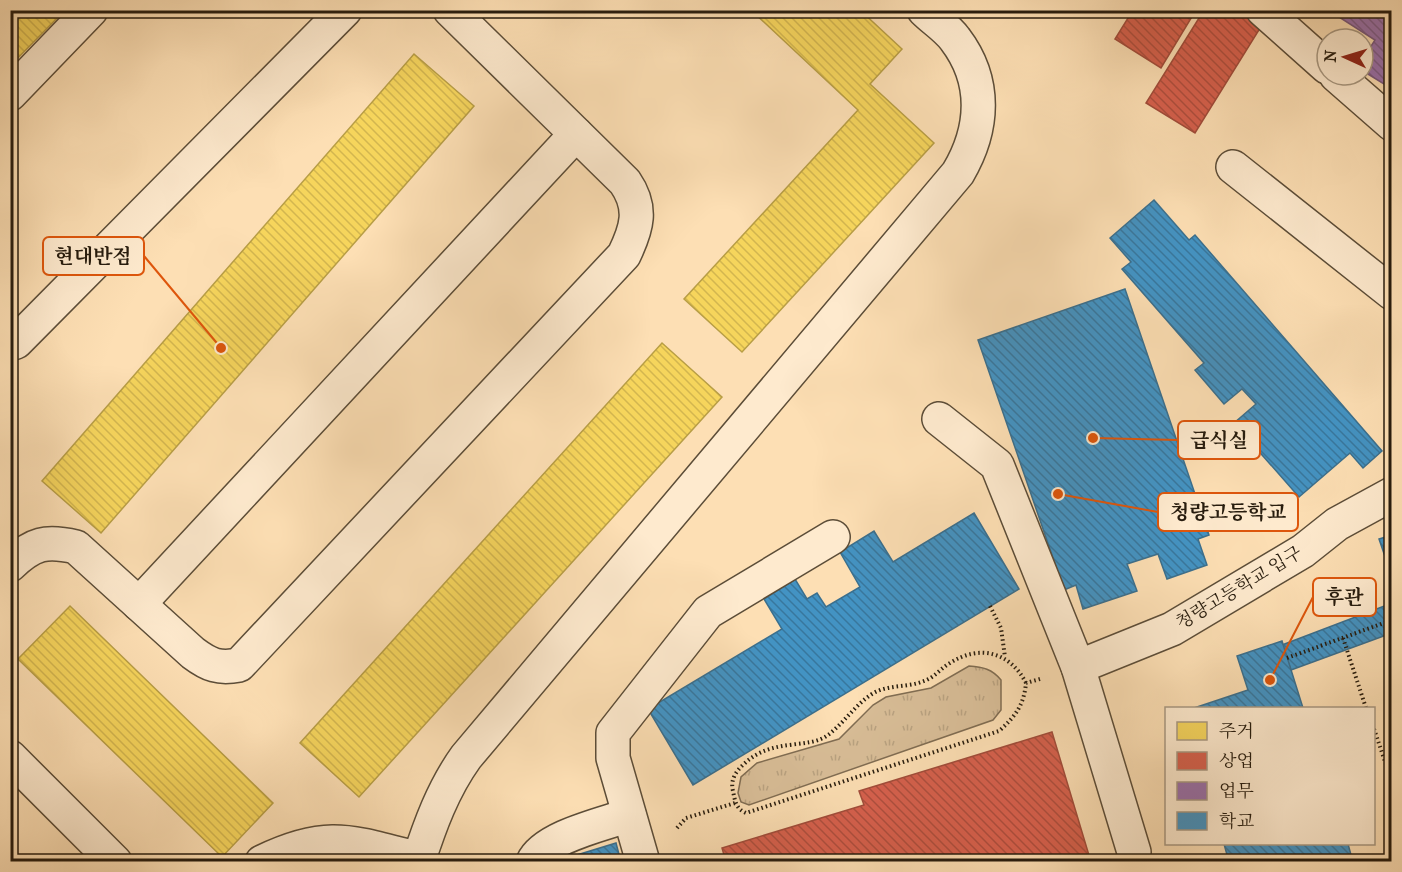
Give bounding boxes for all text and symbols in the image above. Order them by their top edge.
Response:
north arrow [1315,27,1375,87]
text: N [1321,48,1340,63]
callout: 현대반점 [43,237,144,275]
text: 현대반점 [54,245,132,268]
callout: 급식실 [1178,421,1260,459]
text: 급식실 [1190,429,1248,452]
callout: 청량고등학교 [1158,493,1298,531]
text: 청량고등학교 [1170,501,1287,524]
street label: 청량고등학교 입구 [1172,542,1306,634]
callout: 후관 [1313,578,1376,616]
text: 후관 [1325,586,1364,609]
legend [1165,707,1375,845]
text: 주거 [1219,721,1254,742]
text: 상업 [1219,751,1254,772]
text: 업무 [1219,781,1254,802]
text: 학교 [1219,811,1254,832]

